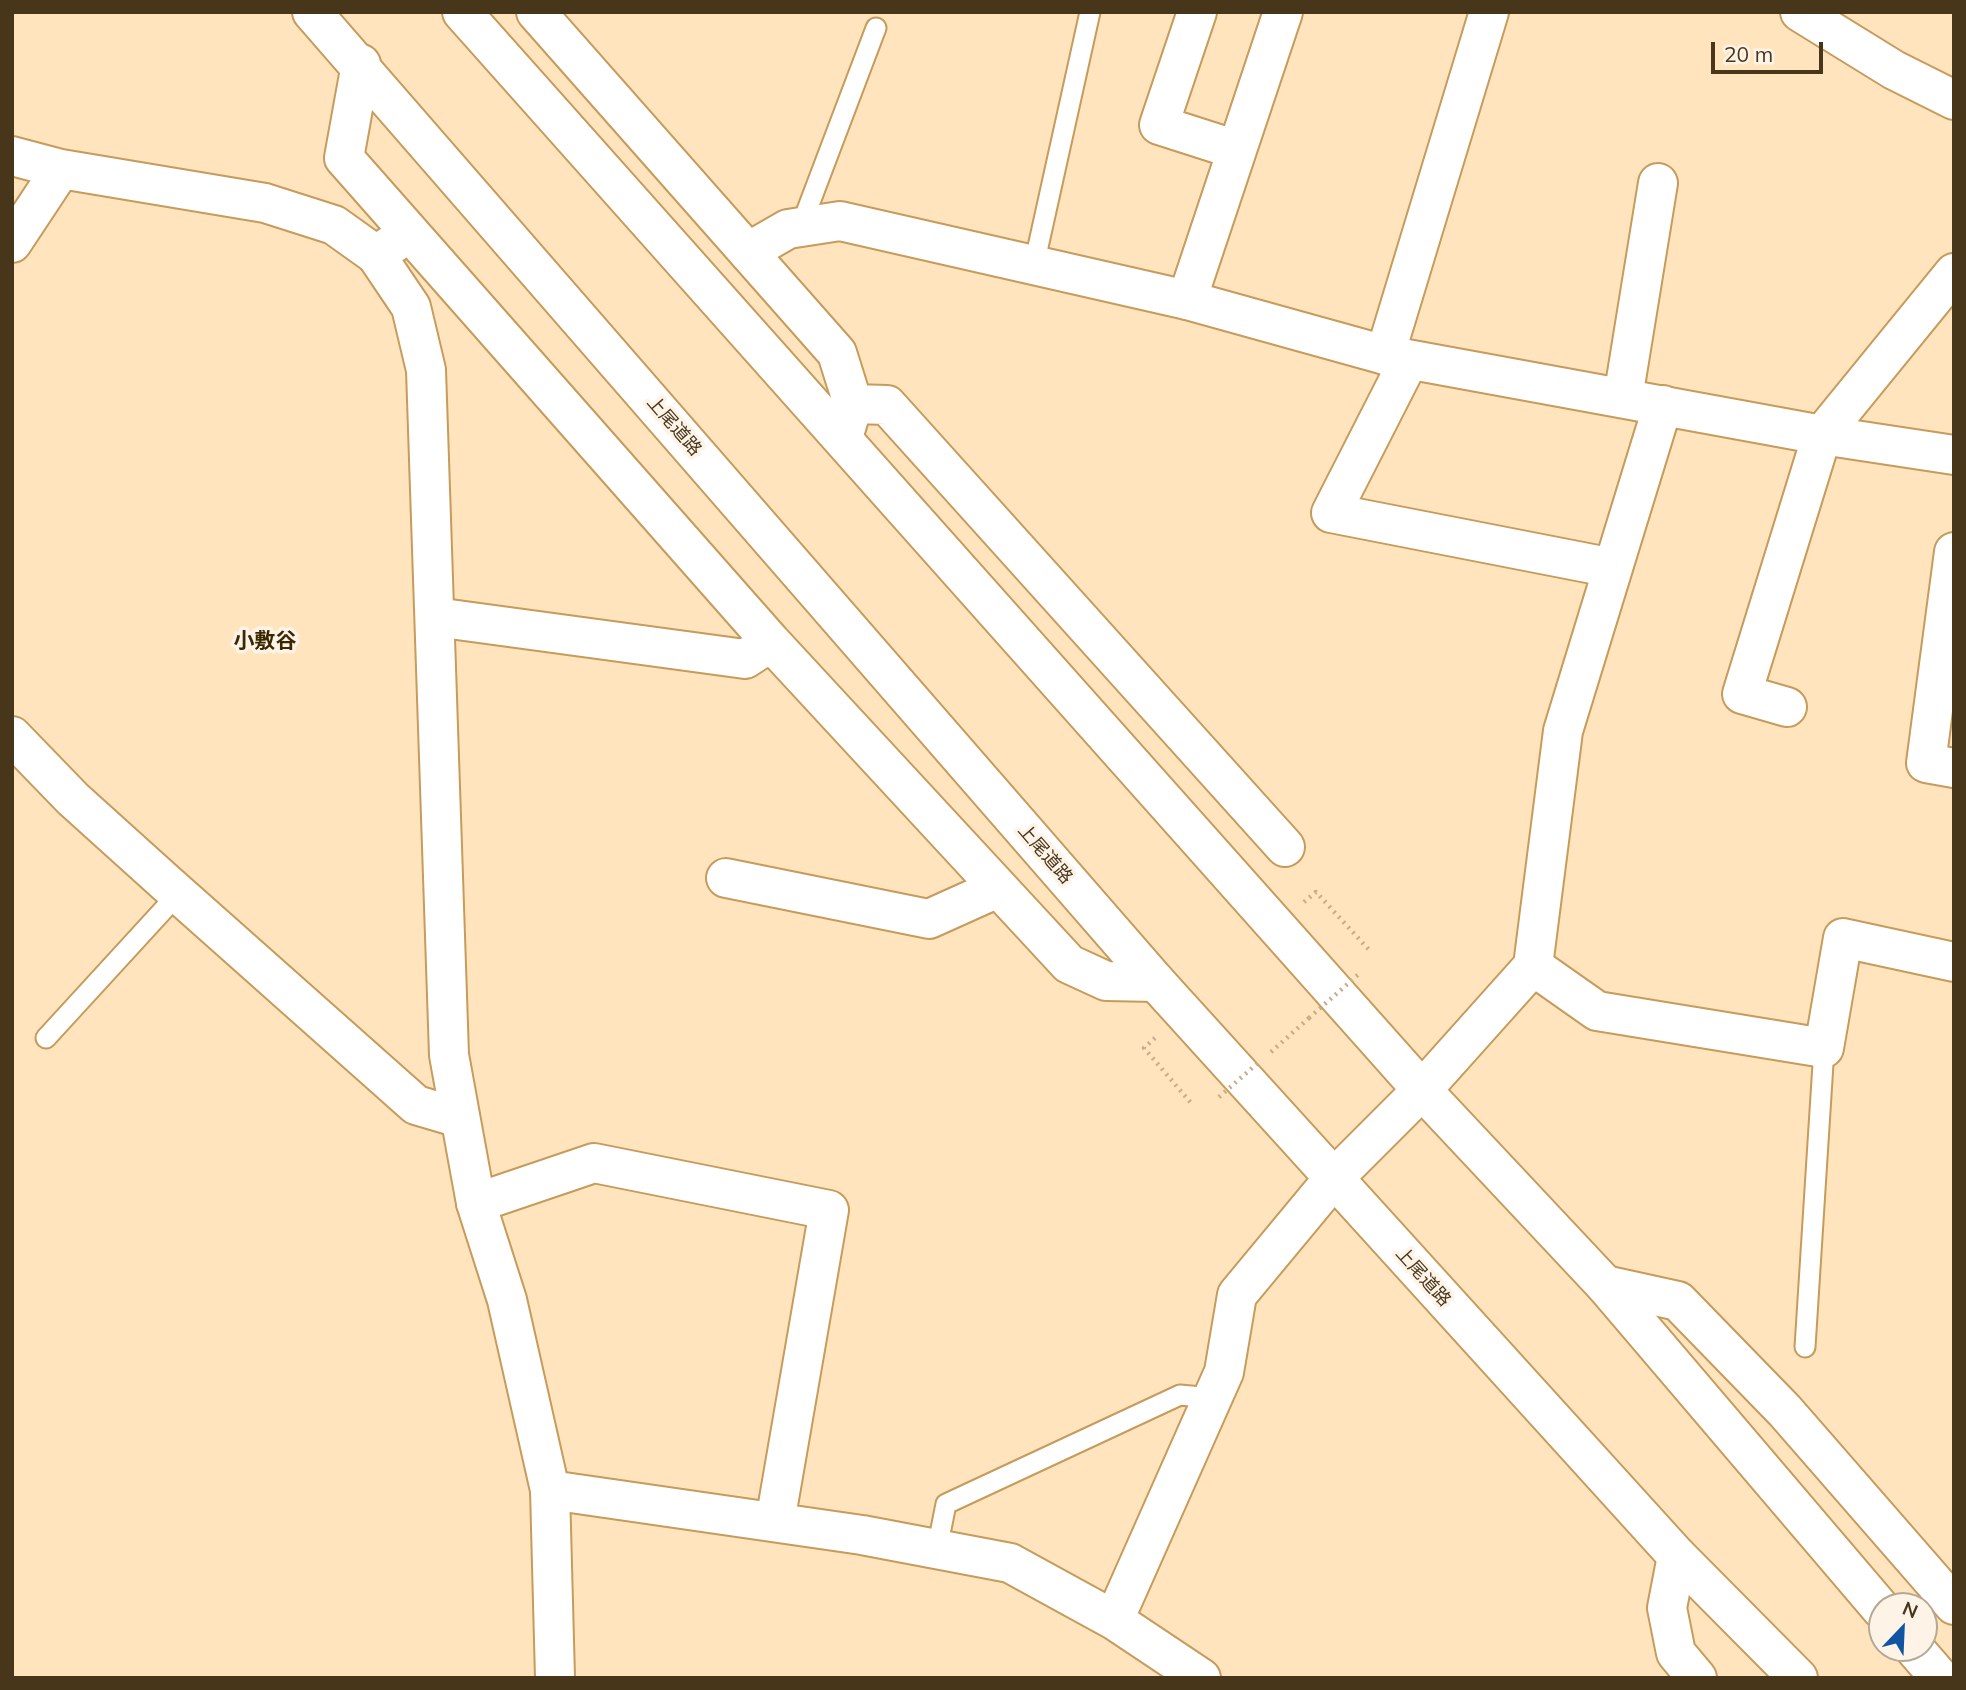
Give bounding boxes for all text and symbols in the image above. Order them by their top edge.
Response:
scale bar [1714,28,1826,72]
text: 20 m [1724,41,1773,67]
street label: 上尾道路 [642,392,706,460]
district label: 小敷谷 [234,629,296,655]
street label: 上尾道路 [1013,820,1077,888]
street label: 上尾道路 [1391,1243,1455,1311]
north arrow [1868,1592,1938,1662]
text: N [1899,1596,1922,1623]

